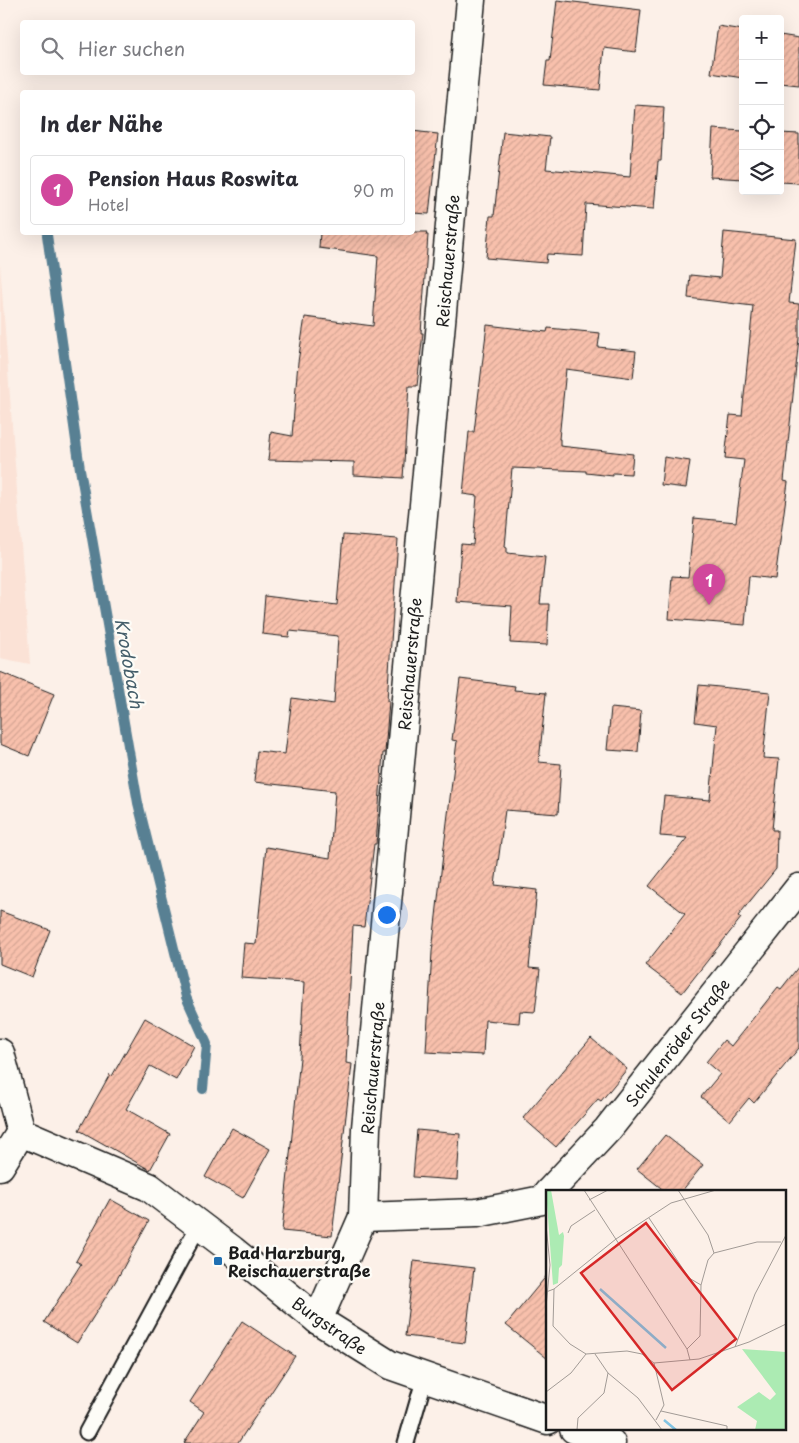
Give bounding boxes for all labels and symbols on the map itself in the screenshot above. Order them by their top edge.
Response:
street label: Reischauerstraße [429,194,465,328]
pin: 1 [693,564,725,605]
street label: Reischauerstraße [391,597,427,731]
water label: Krodobach [109,616,151,711]
your location [374,902,400,928]
street label: Schulenröder Straße [619,973,735,1111]
street label: Reischauerstraße [354,1001,390,1135]
inset map [546,1190,786,1430]
place label: Bad Harzburg, Reischauerstraße [228,1240,371,1282]
marker: Bad Harzburg, Reischauerstraße [212,1255,224,1267]
street label: Burgstraße [288,1290,372,1360]

